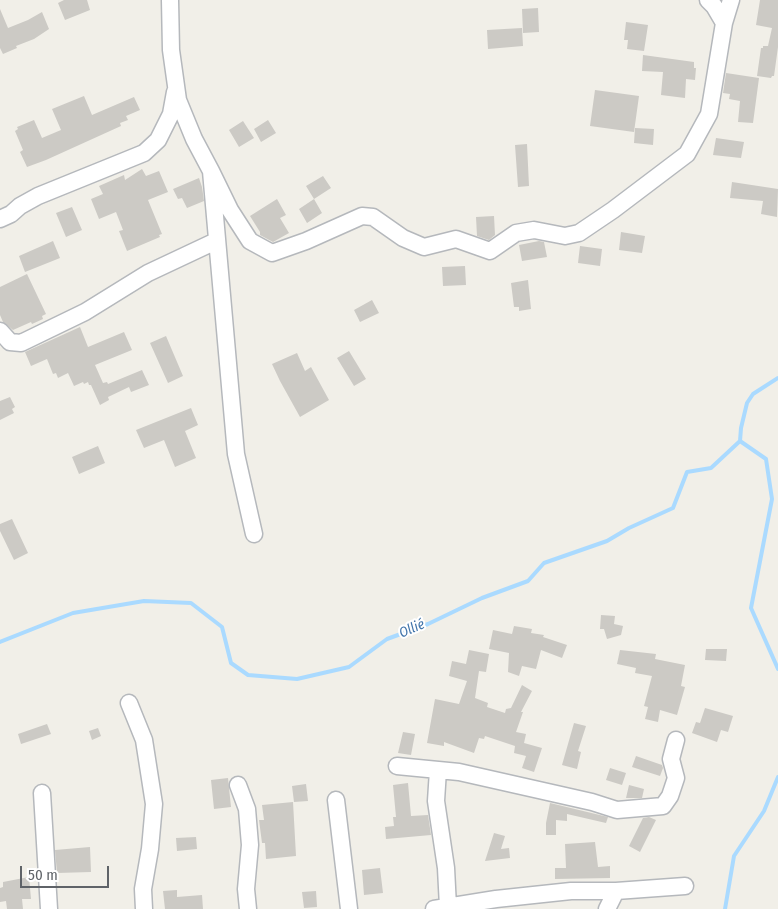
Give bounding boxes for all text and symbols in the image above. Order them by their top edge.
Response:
water label: Ollié [397,616,427,642]
scale bar [22,856,111,888]
text: 50 m [28,866,58,884]

